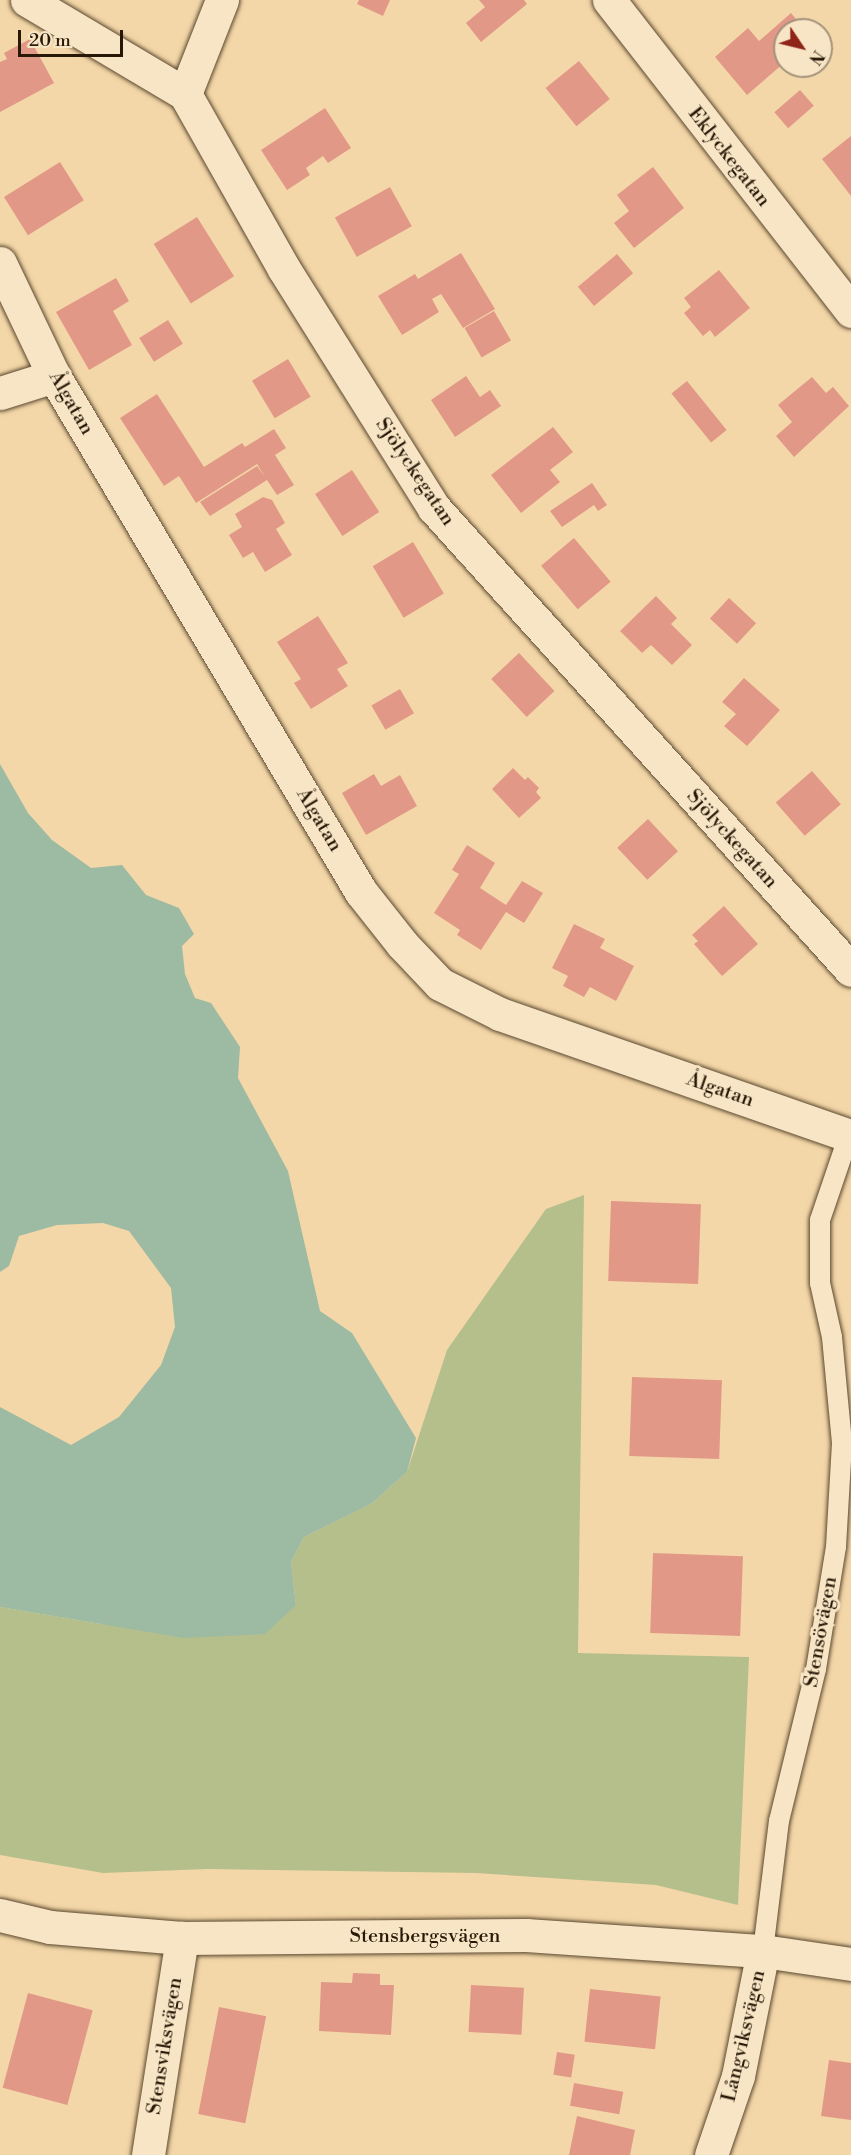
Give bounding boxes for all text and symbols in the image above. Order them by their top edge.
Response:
scale bar [21,18,126,56]
north arrow [773,18,833,78]
text: 20 m [29,29,71,52]
text: N [804,46,828,68]
street label: Eklyckegatan [683,102,775,212]
street label: Ålgatan [43,367,99,439]
street label: Sjölyckegatan [370,413,460,531]
street label: Ålgatan [291,784,347,856]
street label: Sjölyckegatan [681,785,783,893]
street label: Ålgatan [683,1067,757,1113]
street label: Stensövägen [799,1575,843,1689]
street label: Stensbergsvägen [350,1924,500,1948]
street label: Långviksvägen [717,1968,771,2104]
street label: Stensviksvägen [142,1976,188,2116]

